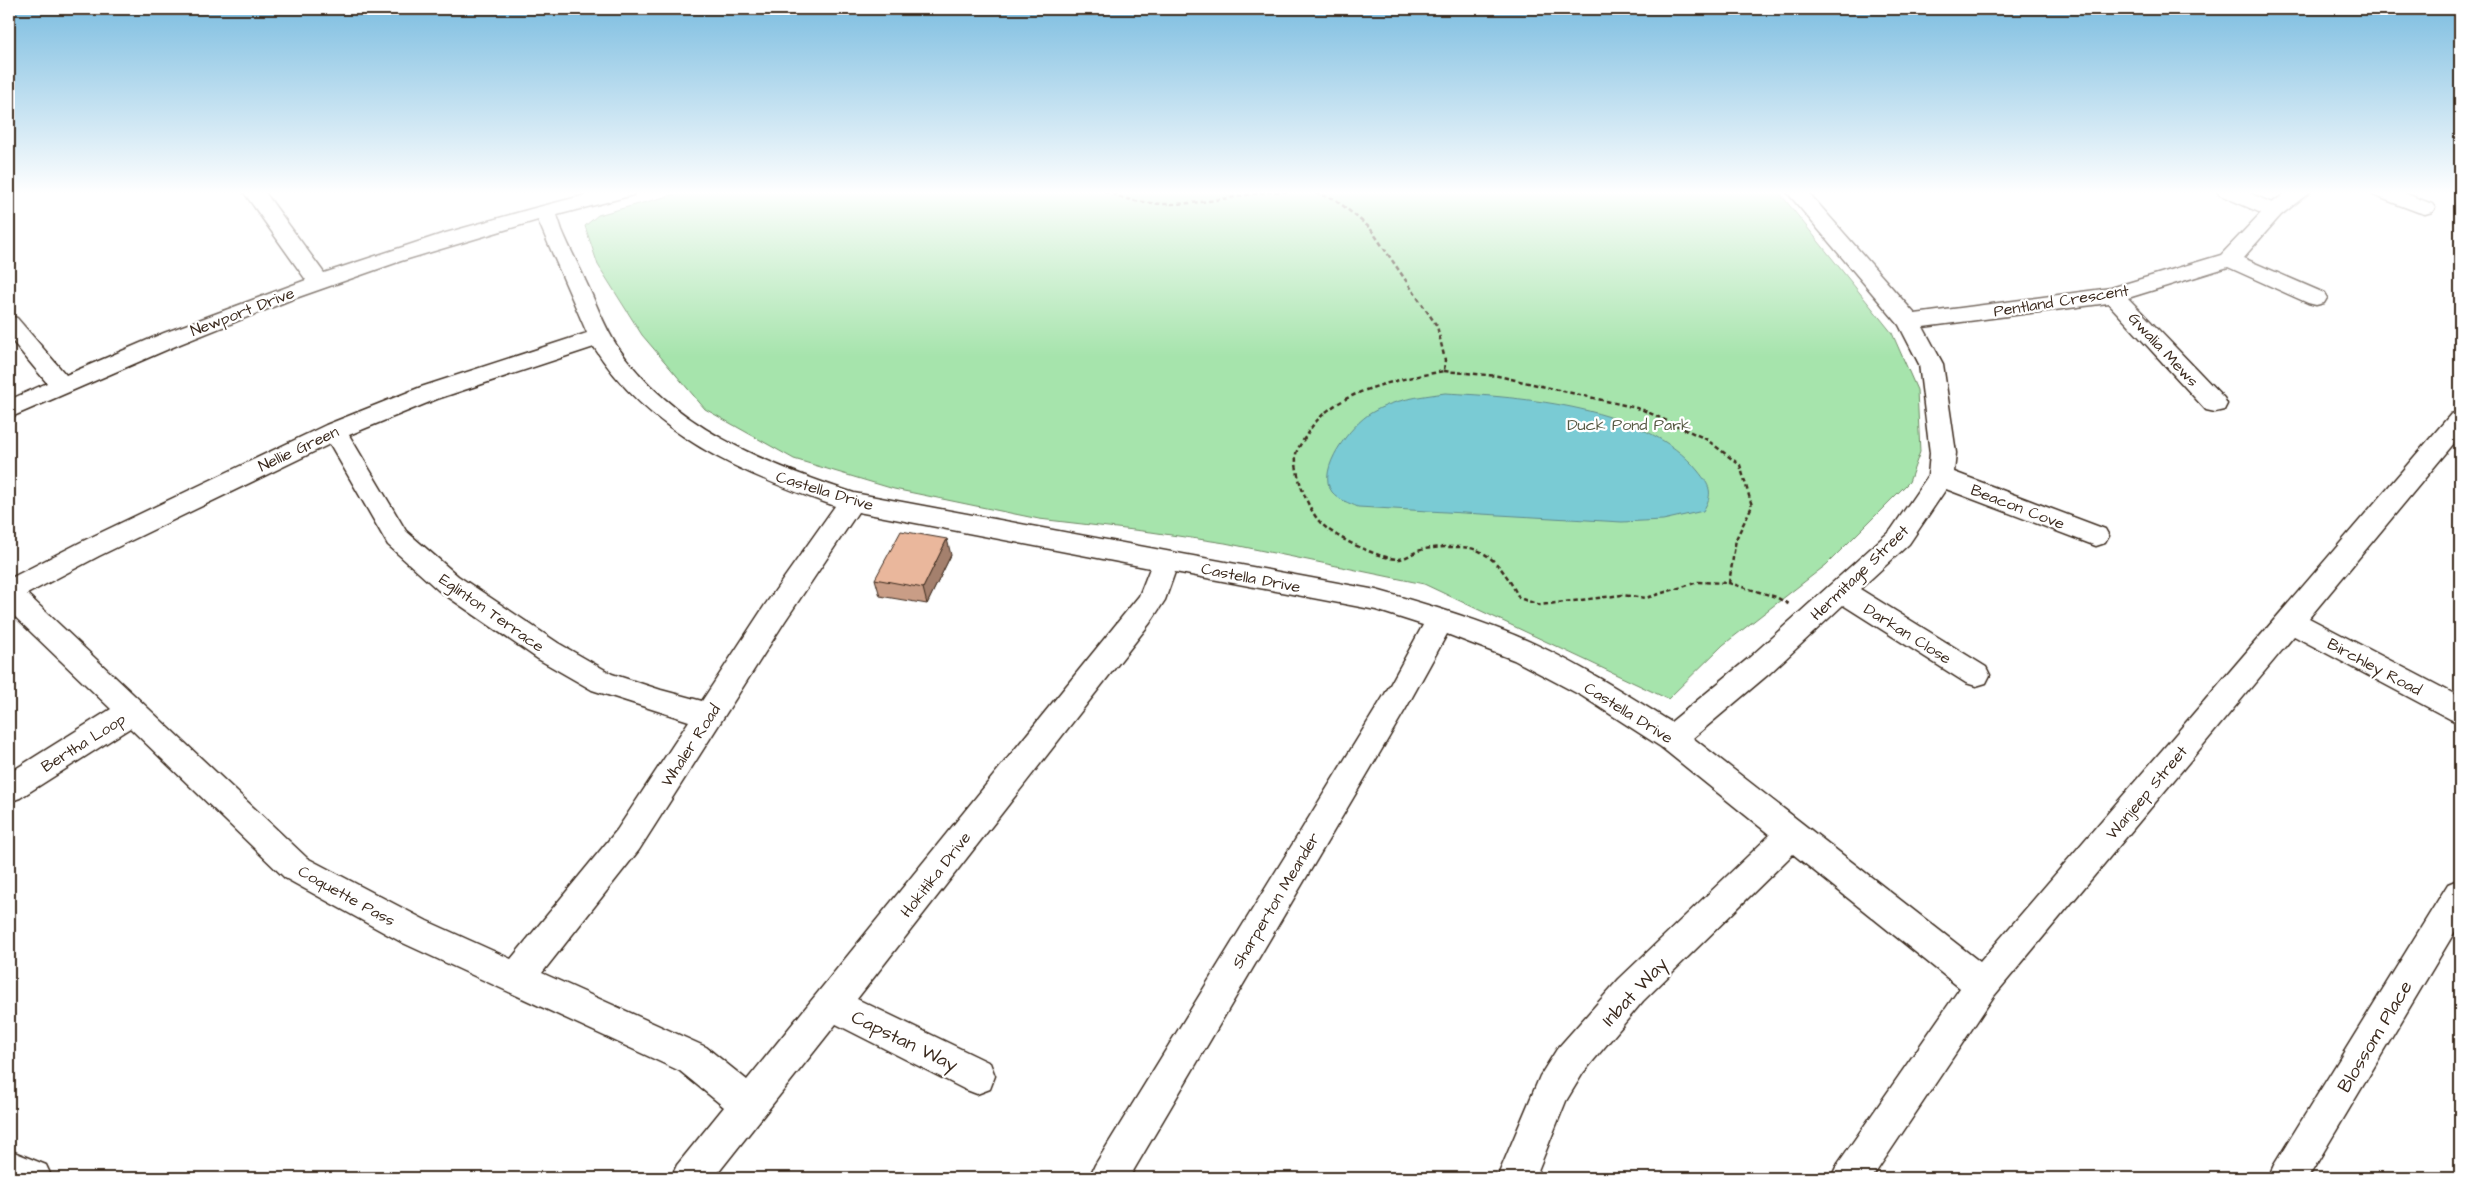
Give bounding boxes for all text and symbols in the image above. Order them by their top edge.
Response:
street label: Pentland Crescent [1992,279,2131,323]
street label: Newport Drive [187,282,298,342]
street label: Gwalia Mews [2123,308,2204,392]
park label: Duck Pond Park [1567,414,1691,436]
street label: Nellie Green [255,421,342,477]
street label: Castella Drive [773,466,876,516]
street label: Beacon Cove [1967,479,2068,535]
street label: Hermitage Street [1806,520,1915,626]
street label: Castella Drive [1199,558,1303,598]
street label: Eglinton Terrace [434,568,549,658]
street label: Darkan Close [1860,598,1956,670]
street label: Birchley Road [2323,633,2426,702]
street label: Castella Drive [1580,677,1677,749]
street label: Whaler Road [656,700,726,791]
street label: Bertha Loop [37,708,130,778]
street label: Wanjeep Street [2101,741,2193,844]
street label: Hokitika Drive [895,827,976,922]
street label: Sharperton Meander [1226,828,1325,973]
street label: Coquette Pass [294,860,399,932]
street label: Inbat Way [1596,951,1675,1033]
street label: Blossom Place [2331,976,2419,1098]
street label: Capstan Way [846,1004,963,1080]

